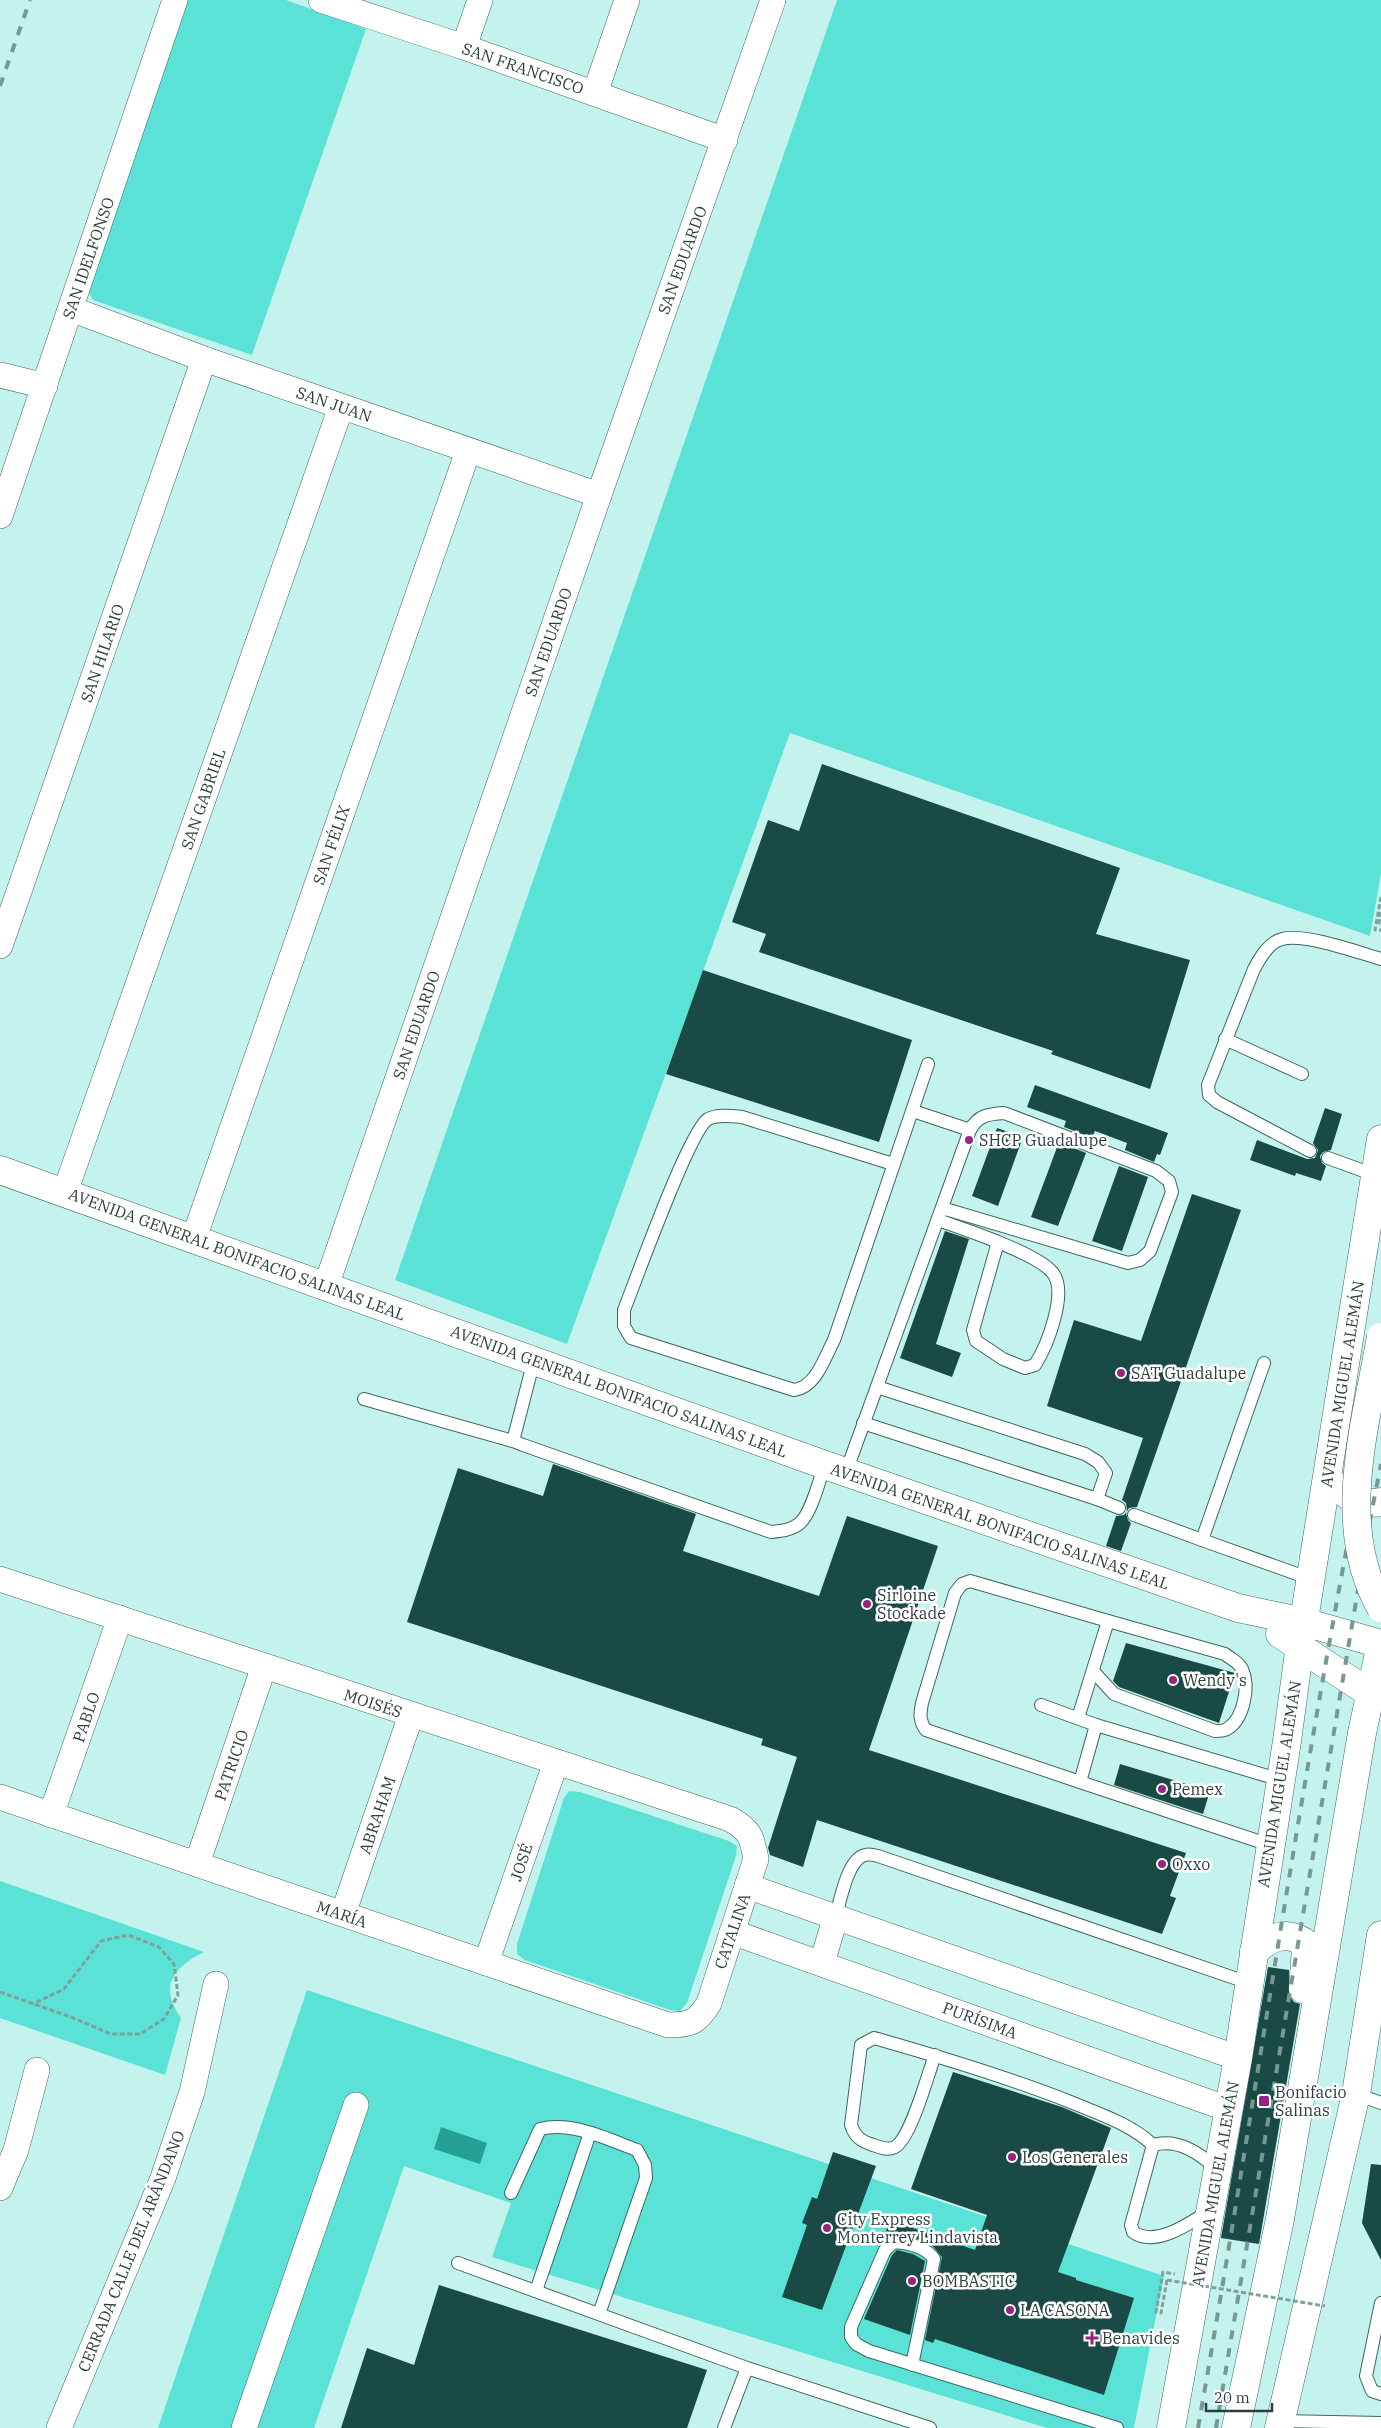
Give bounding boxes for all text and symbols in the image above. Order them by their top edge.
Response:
street label: SAN FRANCISCO [459,38,587,98]
street label: SAN IDELFONSO [58,194,118,322]
street label: SAN EDUARDO [653,203,711,317]
street label: SAN JUAN [294,382,374,426]
street label: SAN EDUARDO [520,585,576,699]
street label: SAN HILARIO [76,601,128,705]
street label: SAN GABRIEL [176,746,230,852]
street label: SAN FÉLIX [307,802,354,887]
street label: SAN EDUARDO [388,968,444,1082]
place label: SHCP Guadalupe [979,1130,1107,1150]
marker: SHCP Guadalupe [963,1134,975,1146]
street label: AVENIDA GENERAL BONIFACIO SALINAS LEAL [66,1184,408,1324]
street label: AVENIDA MIGUEL ALEMÁN [1315,1279,1368,1489]
street label: AVENIDA GENERAL BONIFACIO SALINAS LEAL [448,1321,790,1461]
place label: SAT Guadalupe [1131,1363,1246,1383]
marker: SAT Guadalupe [1115,1367,1127,1379]
street label: AVENIDA GENERAL BONIFACIO SALINAS LEAL [828,1458,1172,1594]
place label: Sirloine Stockade [877,1585,946,1623]
marker: Sirloine Stockade [861,1598,873,1610]
place label: Wendy's [1183,1670,1247,1690]
marker: Wendy's [1167,1674,1179,1686]
street label: AVENIDA MIGUEL ALEMÁN [1252,1679,1305,1889]
street label: MOISÉS [341,1683,405,1722]
street label: PABLO [68,1689,104,1745]
street label: PATRICIO [210,1727,252,1803]
street label: ABRAHAM [354,1773,400,1857]
place label: Pemex [1172,1779,1223,1799]
marker: Pemex [1156,1783,1168,1795]
street label: JOSÉ [504,1840,537,1883]
place label: Oxxo [1172,1854,1210,1874]
marker: Oxxo [1156,1858,1168,1870]
street label: CATALINA [710,1890,754,1972]
street label: MARÍA [314,1895,370,1932]
street label: PURÍSIMA [940,1996,1020,2043]
street label: AVENIDA MIGUEL ALEMÁN [1186,2079,1243,2289]
place label: Bonifacio Salinas [1275,2082,1347,2120]
marker: Bonifacio Salinas [1257,2094,1271,2108]
street label: CERRADA CALLE DEL ARÁNDANO [72,2127,189,2375]
place label: Los Generales [1022,2147,1128,2167]
marker: Los Generales [1006,2151,1018,2163]
place label: City Express Monterrey Lindavista [837,2209,998,2247]
marker: City Express Monterrey Lindavista [821,2222,833,2234]
place label: BOMBASTIC [922,2271,1015,2291]
marker: BOMBASTIC [906,2275,918,2287]
place label: LA CASONA [1020,2300,1110,2320]
marker: LA CASONA [1004,2304,1016,2316]
place label: Benavides [1102,2328,1180,2348]
marker: Benavides [1086,2332,1098,2344]
scale bar [1206,2380,1272,2412]
text: 20 m [1214,2388,1250,2407]

